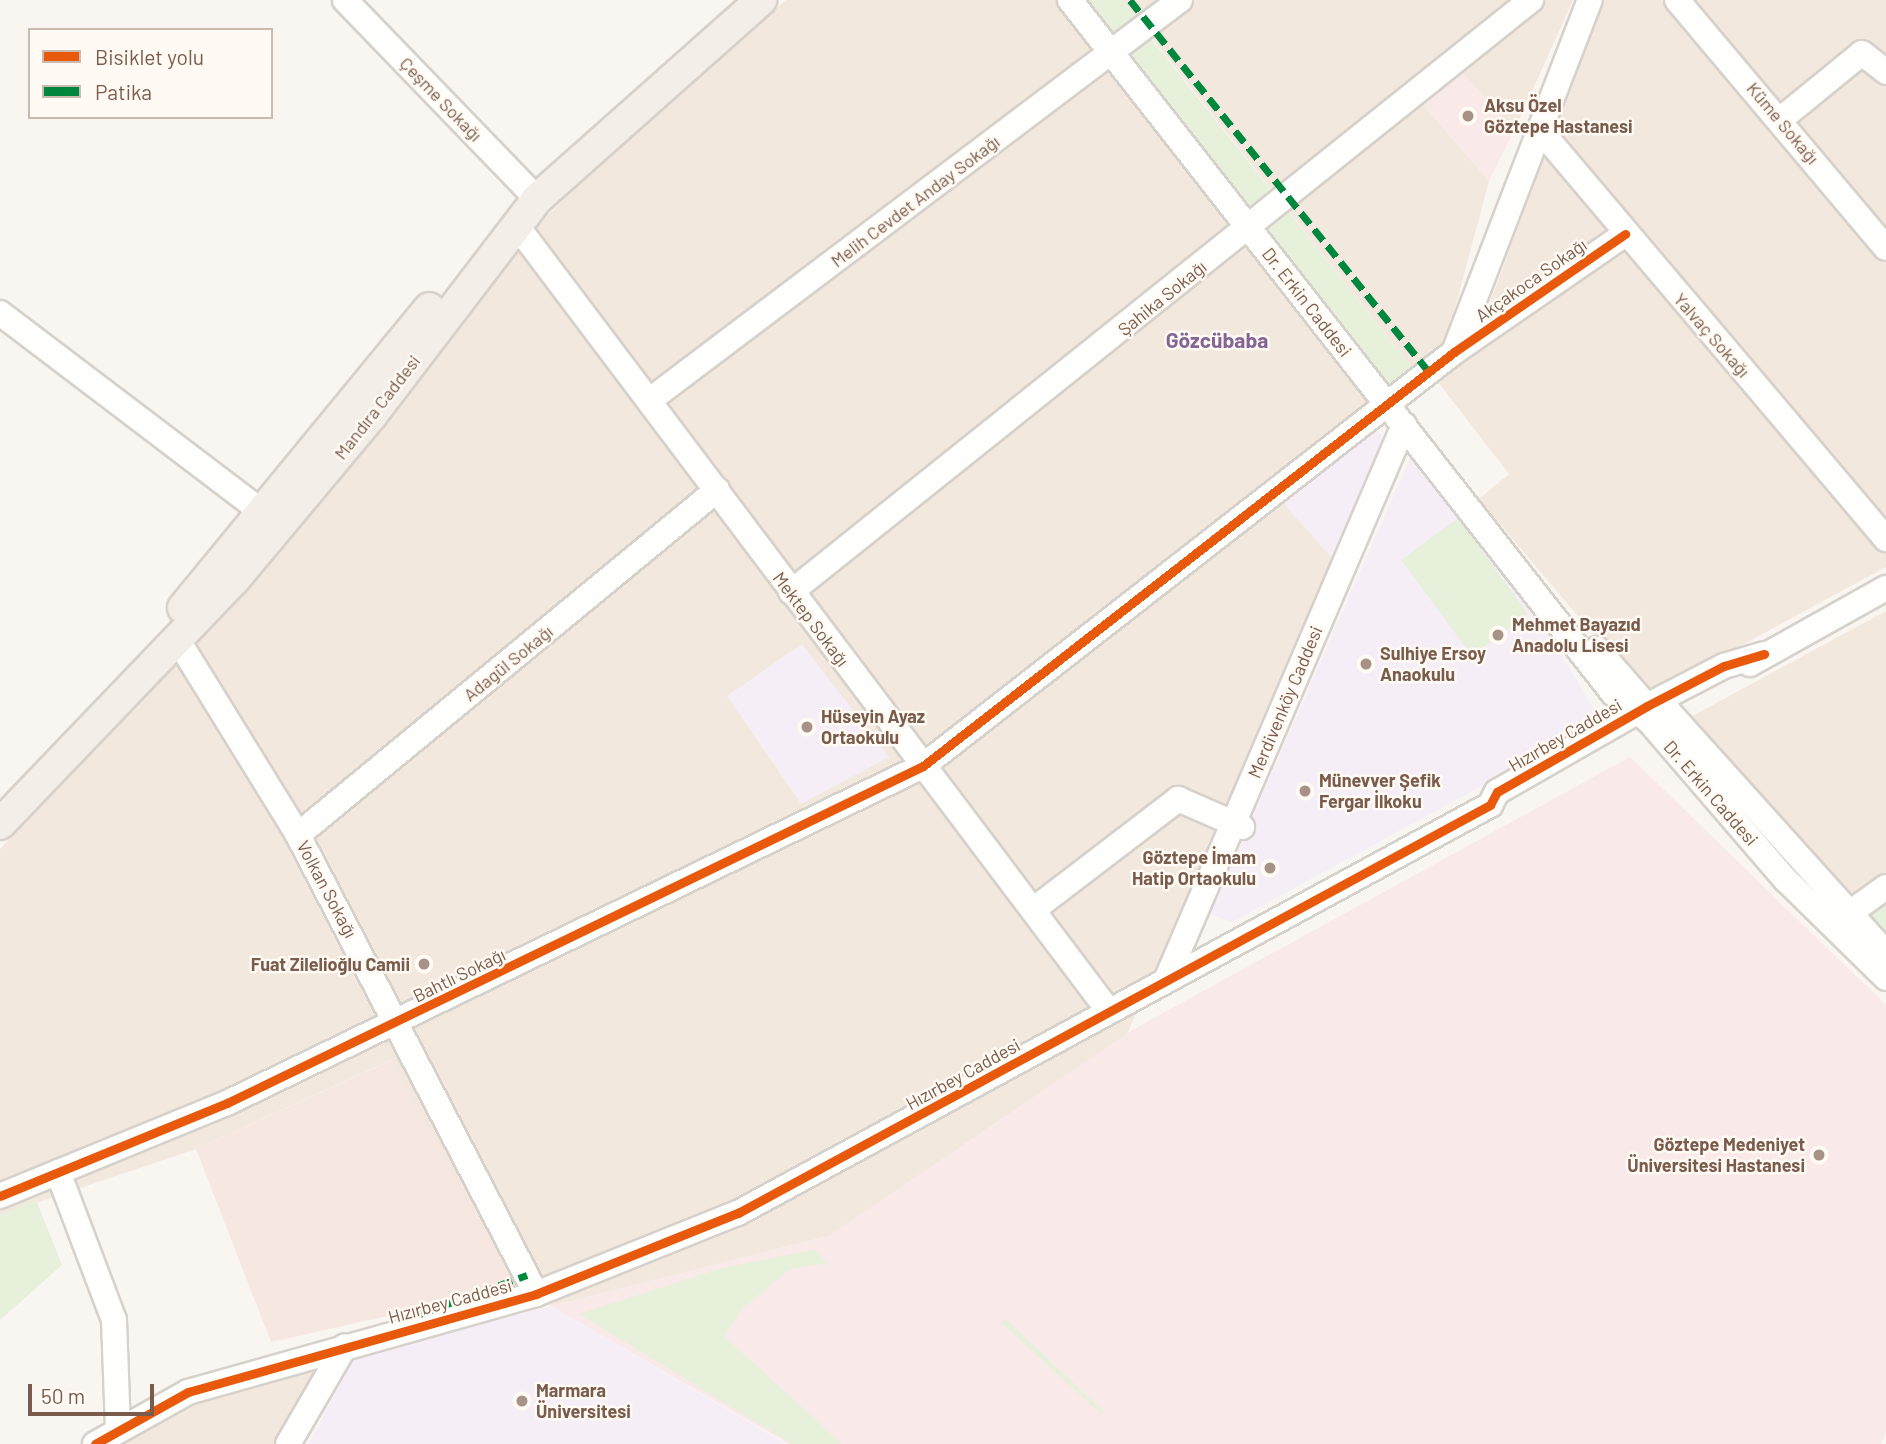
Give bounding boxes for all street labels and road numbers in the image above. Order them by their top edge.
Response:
street label: Çeşme Sokağı [395,52,487,146]
street label: Küme Sokağı [1742,78,1824,168]
street label: Melih Cevdet Anday Sokağı [826,131,1004,271]
street label: Akçakoca Sokağı [1471,234,1591,326]
street label: Dr. Erkin Caddesi [1258,243,1356,361]
street label: Şahika Sokağı [1113,256,1211,340]
street label: Yalvaç Sokağı [1669,288,1755,382]
street label: Mandıra Caddesi [329,350,425,464]
street label: Mektep Sokağı [768,567,854,671]
street label: Adagül Sokağı [459,620,557,706]
street label: Merdivenköy Caddesi [1243,623,1327,781]
street label: Hızırbey Caddesi [1504,694,1626,776]
street label: Dr. Erkin Caddesi [1659,736,1763,850]
street label: Volkan Sokağı [292,837,362,941]
street label: Bahtlı Sokağı [409,943,509,1007]
street label: Hızırbey Caddesi [902,1034,1024,1114]
street label: Hızırbey Caddesi [386,1274,514,1328]

